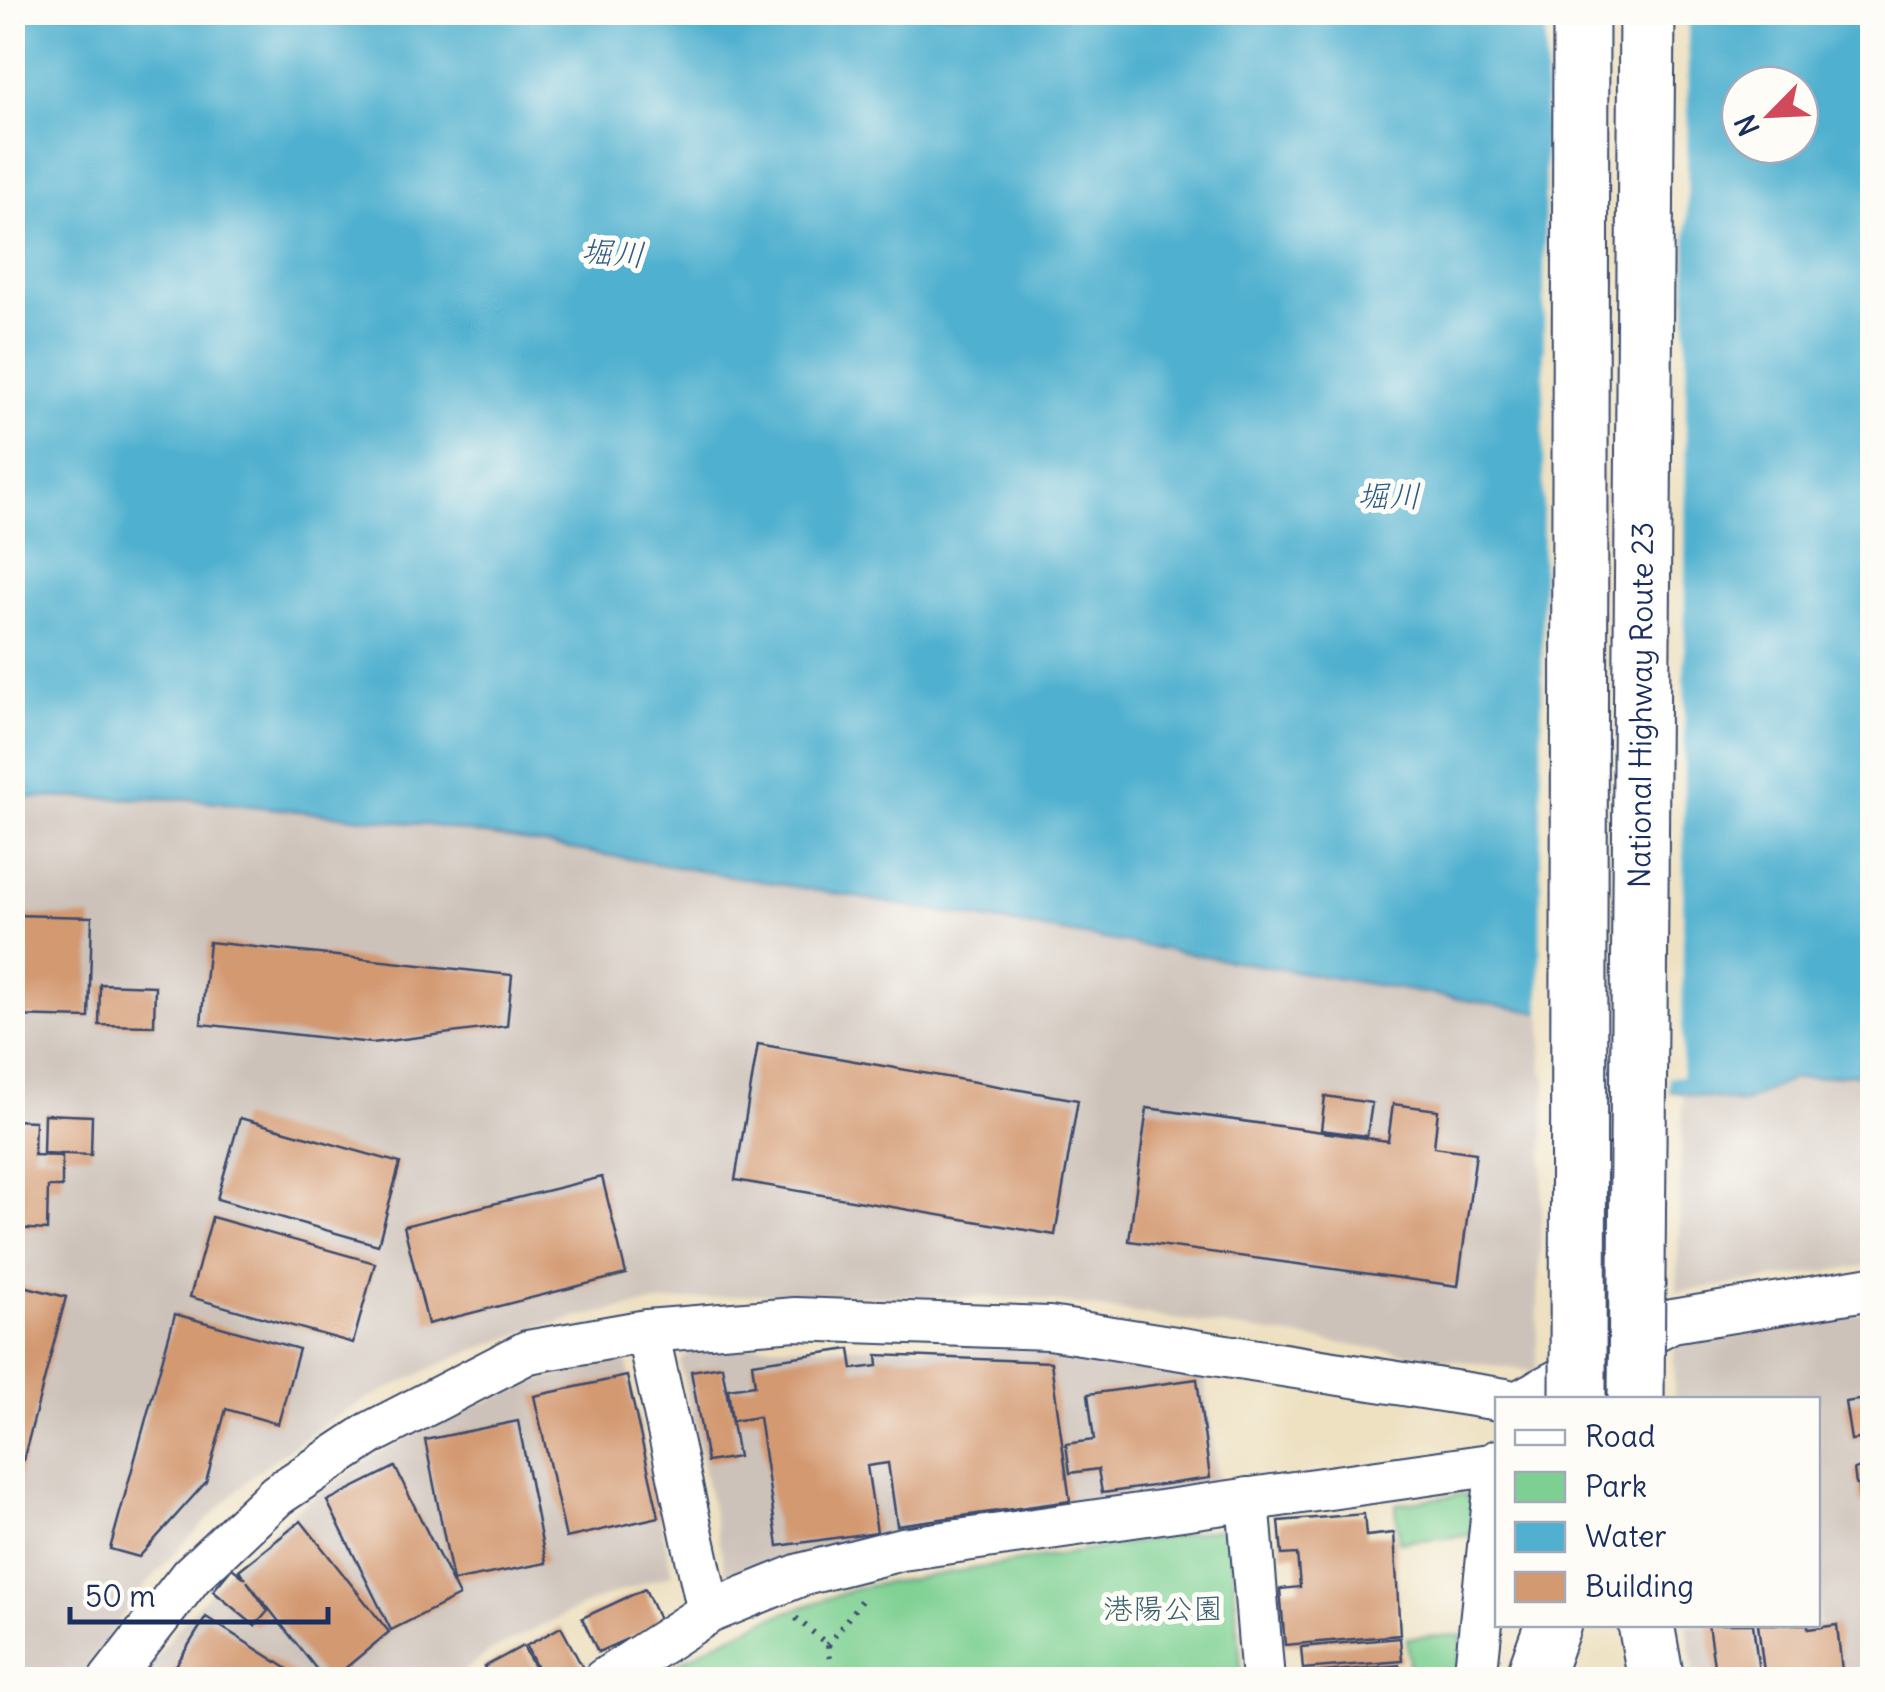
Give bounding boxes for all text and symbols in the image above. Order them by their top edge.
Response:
north arrow [1720,65,1820,165]
text: N [1727,109,1768,141]
water label: 堀川 [580,230,646,275]
water label: 堀川 [1357,475,1421,516]
street label: National Highway Route 23 [1620,522,1661,888]
legend [1495,1397,1820,1627]
text: Road [1585,1417,1655,1455]
text: Park [1585,1467,1647,1505]
text: Water [1585,1517,1667,1555]
scale bar [70,1562,328,1624]
text: Building [1585,1567,1694,1605]
text: 50 m [85,1577,155,1615]
park label: 港陽公園 [1103,1589,1223,1627]

